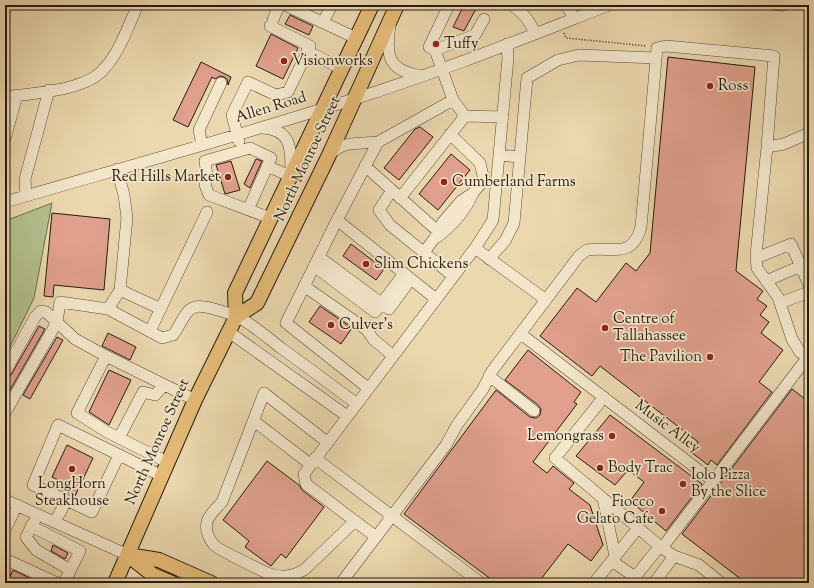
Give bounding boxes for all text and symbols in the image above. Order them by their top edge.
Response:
place label: Tuffy [444,34,479,55]
marker: Tuffy [431,39,441,49]
place label: Visionworks [292,51,373,72]
marker: Visionworks [279,56,289,66]
place label: Ross [718,76,748,97]
marker: Ross [705,81,715,91]
street label: Allen Road [233,87,310,129]
street label: North Monroe Street [270,93,346,225]
place label: Red Hills Market [111,167,220,188]
marker: Red Hills Market [223,172,233,182]
place label: Cumberland Farms [452,172,576,193]
marker: Cumberland Farms [439,177,449,187]
place label: Slim Chickens [374,254,469,275]
marker: Slim Chickens [361,259,371,269]
place label: Centre of Tallahassee [613,309,686,347]
place label: Culver's [339,315,393,336]
marker: Culver's [326,320,336,330]
marker: Centre of Tallahassee [600,323,610,333]
place label: The Pavilion [620,347,702,368]
marker: The Pavilion [705,352,715,362]
street label: North Monroe Street [121,376,195,508]
street label: Music Alley [630,395,704,459]
place label: Lemongrass [527,426,604,447]
marker: Lemongrass [607,431,617,441]
place label: Body Trac [608,458,673,479]
marker: Body Trac [595,463,605,473]
marker: LongHorn Steakhouse [67,464,77,474]
place label: Iolo Pizza By the Slice [691,465,766,503]
place label: LongHorn Steakhouse [35,474,109,512]
marker: Iolo Pizza By the Slice [678,479,688,489]
place label: Fiocco Gelato Cafe [577,492,654,530]
marker: Fiocco Gelato Cafe [657,506,667,516]

